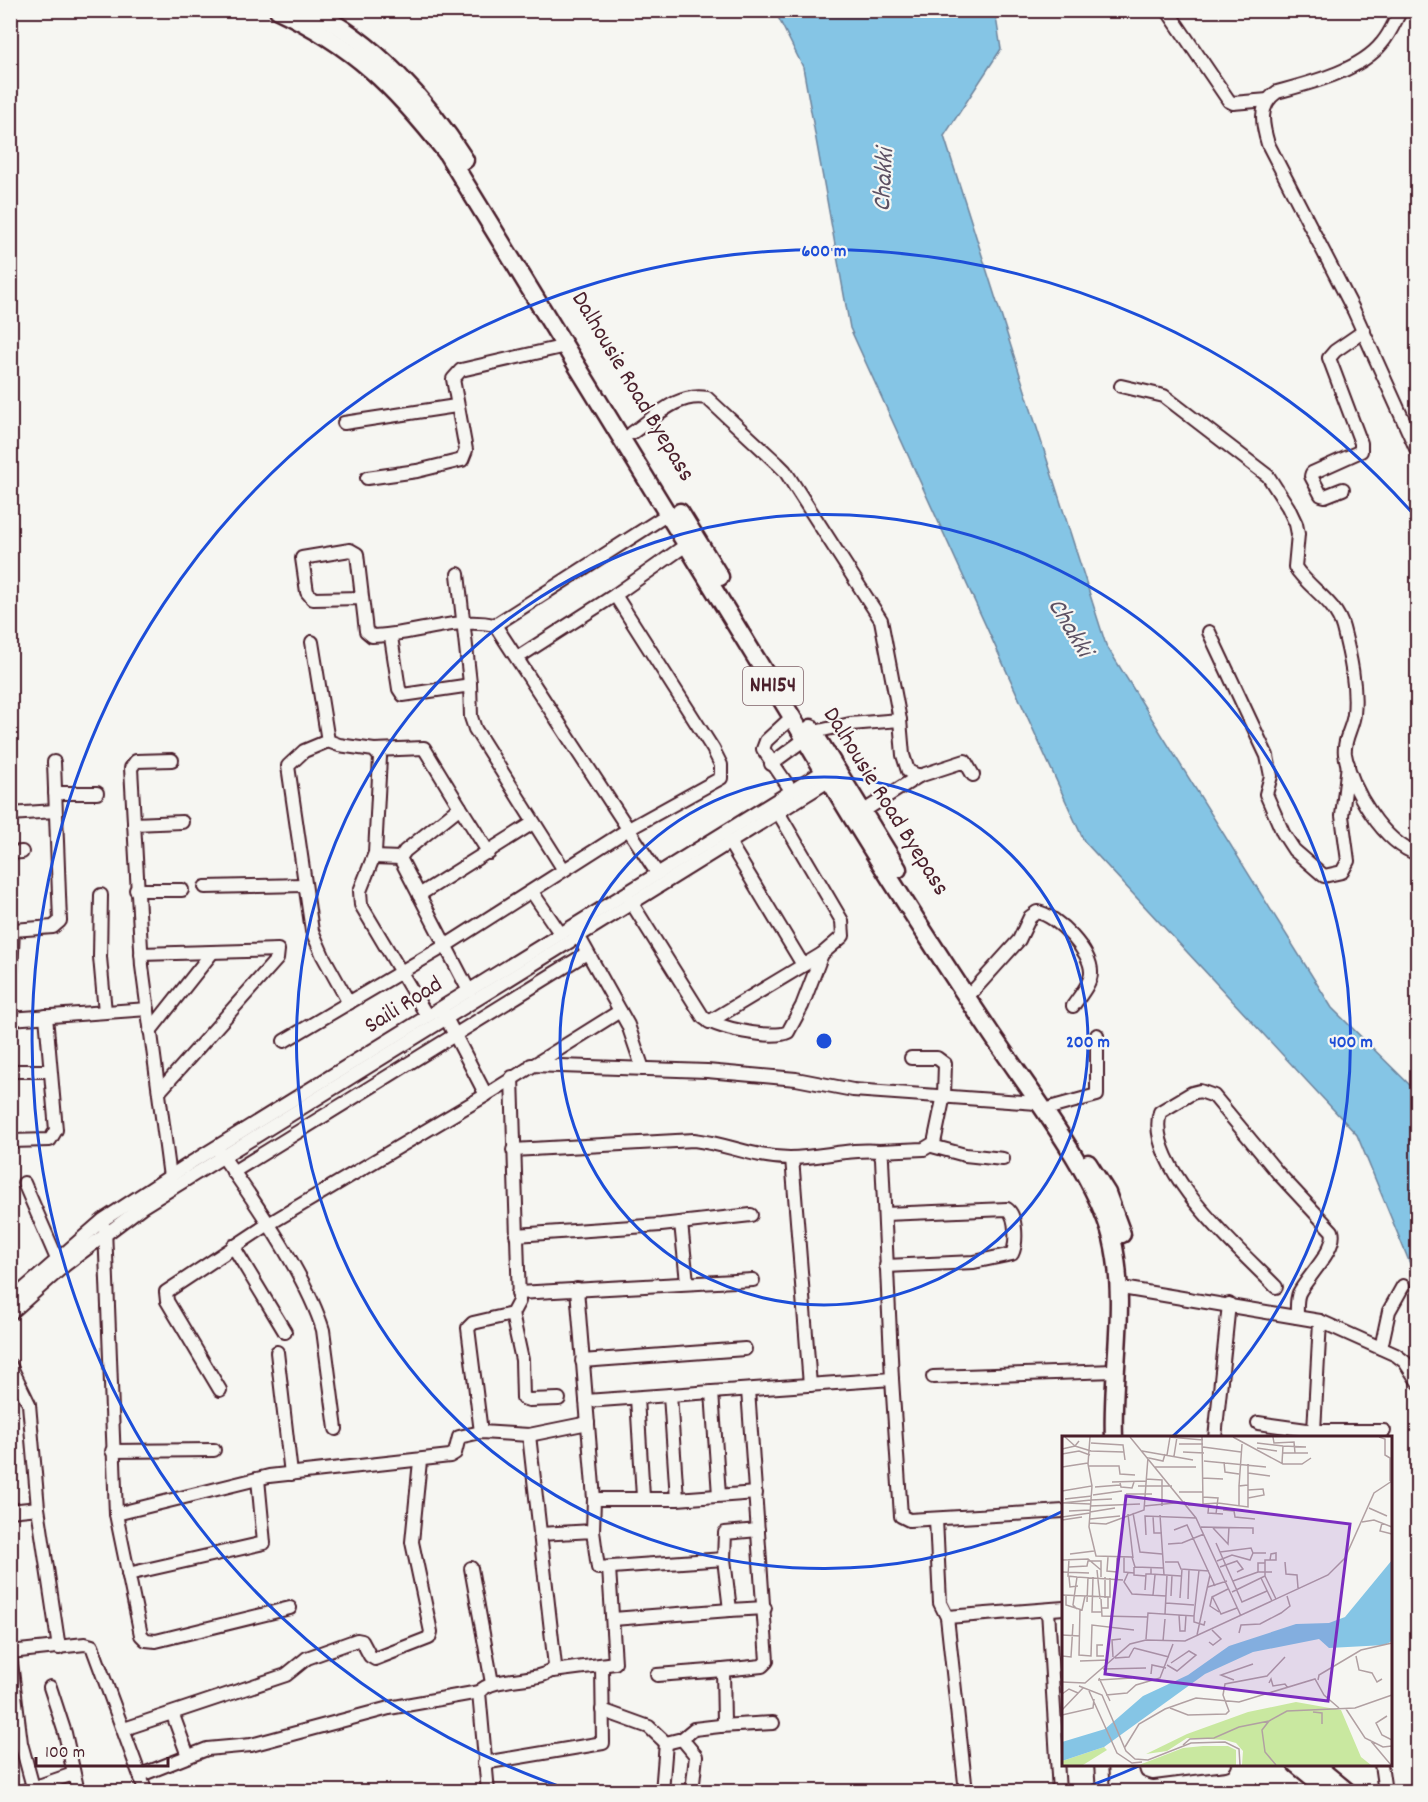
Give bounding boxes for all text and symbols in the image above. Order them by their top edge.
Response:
water label: Chakki [865,143,905,212]
text: 600 m [802,240,846,265]
street label: Dalhousie Road Byepass [562,285,702,489]
water label: Chakki [1037,591,1103,668]
road number: NH154 [743,667,803,705]
street label: Dalhousie Road Byepass [813,701,957,903]
street label: Saili Road [358,969,450,1043]
centre of rings [814,1031,834,1051]
text: 200 m [1066,1031,1110,1056]
text: 400 m [1329,1031,1373,1056]
inset map [1062,1436,1392,1766]
scale bar [36,1730,168,1768]
text: 100 m [45,1741,85,1766]

